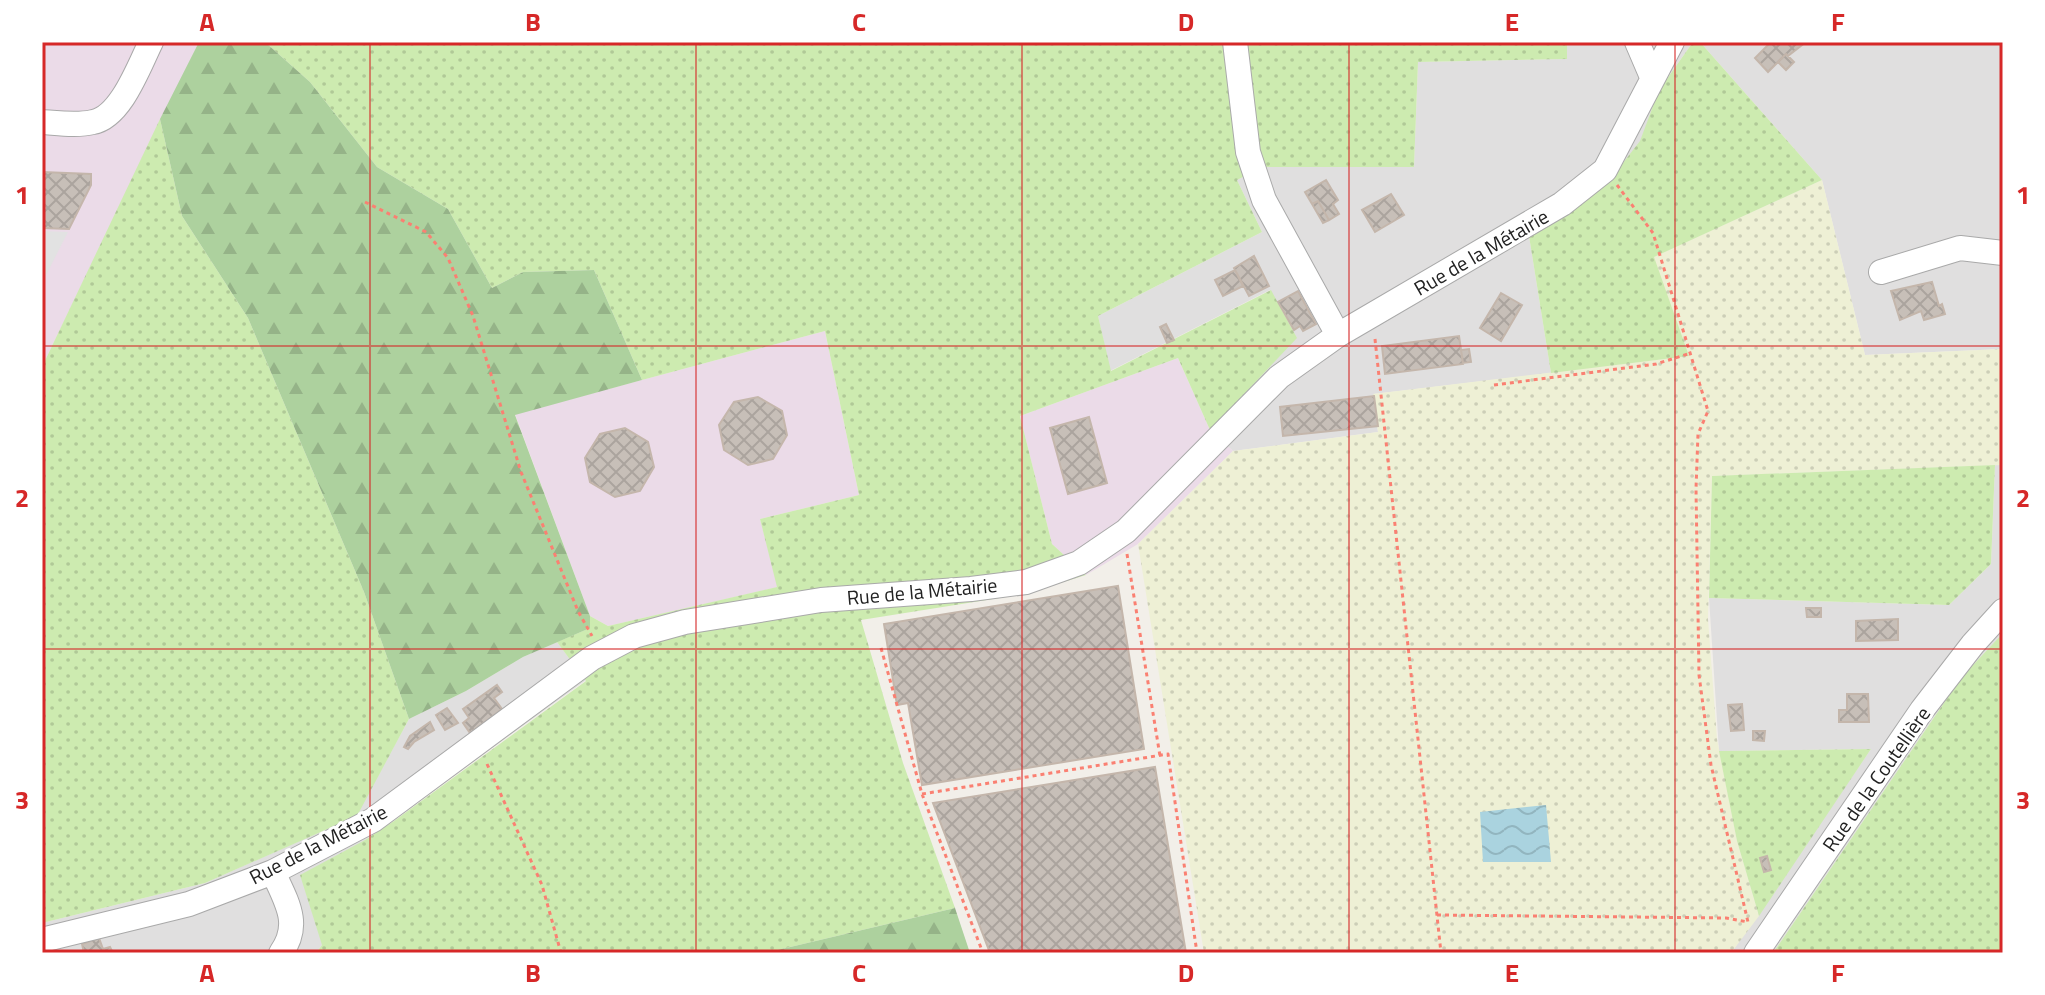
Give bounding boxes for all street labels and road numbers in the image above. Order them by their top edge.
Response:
street label: Rue de la Métairie [1408,201,1554,303]
street label: Rue de la Métairie [845,569,999,613]
street label: Rue de la Coutellière [1814,700,1938,858]
street label: Rue de la Métairie [244,796,392,892]

